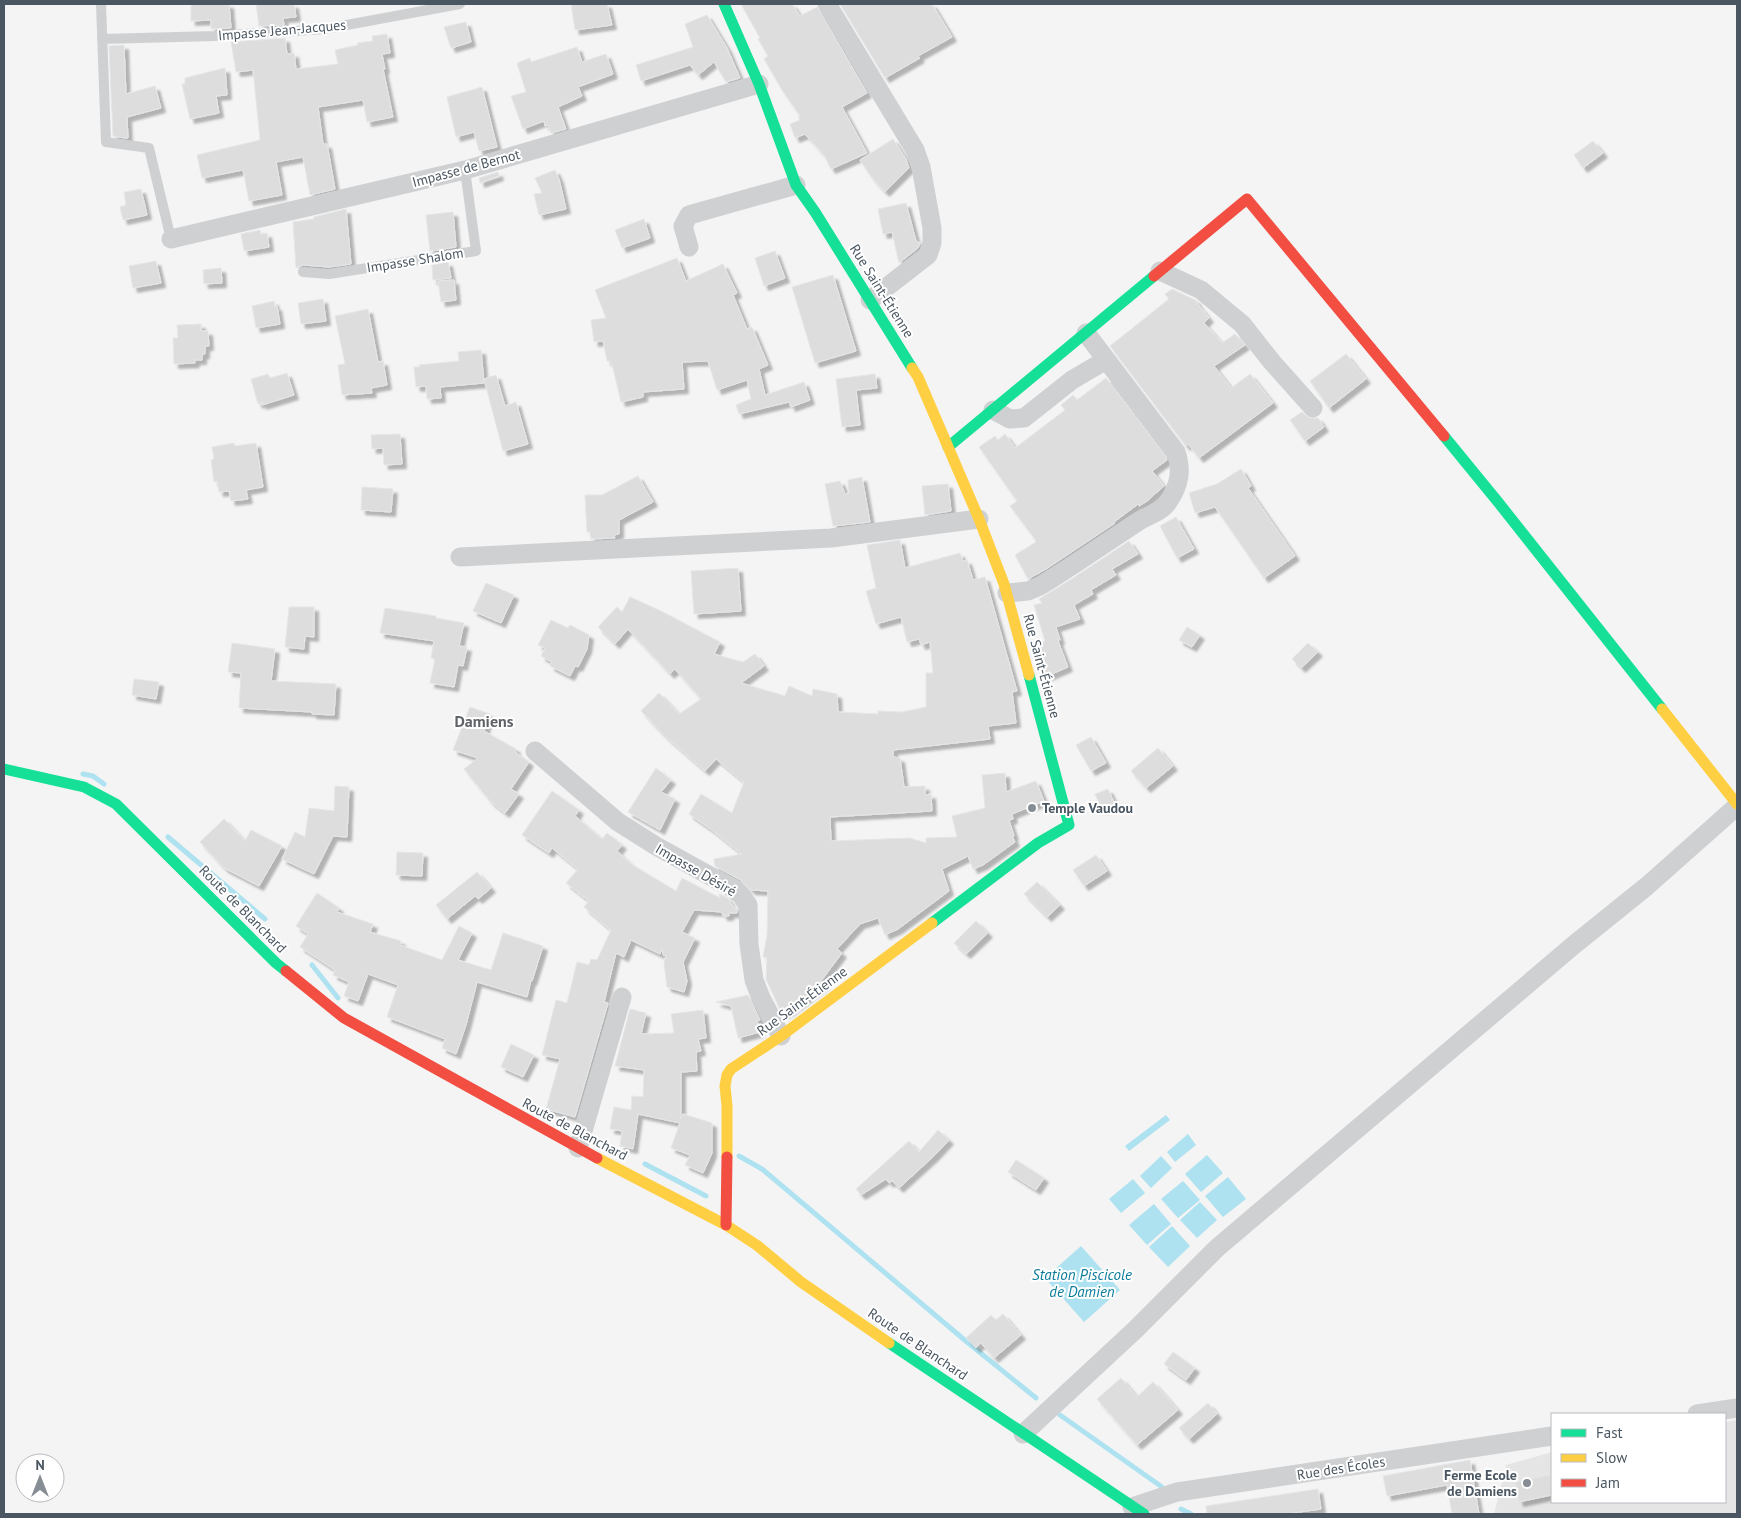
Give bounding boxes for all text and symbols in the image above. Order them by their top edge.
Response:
street label: Impasse Jean-Jacques [217,15,347,45]
street label: Impasse de Bernot [410,145,522,191]
street label: Rue Saint-Étienne [846,241,918,341]
street label: Impasse Shalom [365,243,465,277]
street label: Rue Saint-Étienne [1019,612,1065,720]
district label: Damiens [454,711,514,731]
place label: Temple Vaudou [1042,799,1133,817]
marker: Temple Vaudou [1026,802,1038,814]
street label: Impasse Désiré [652,840,740,900]
street label: Route de Blanchard [195,861,291,957]
street label: Rue Saint-Étienne [753,962,851,1040]
street label: Route de Blanchard [519,1094,631,1164]
water label: Station Piscicole de Damien [1032,1265,1132,1301]
street label: Route de Blanchard [865,1304,971,1384]
legend [1551,1413,1726,1503]
text: Fast [1596,1423,1623,1442]
text: Slow [1596,1448,1627,1467]
street label: Rue des Écoles [1296,1452,1386,1484]
north arrow [15,1453,65,1503]
text: N [35,1456,45,1474]
place label: Ferme Ecole de Damiens [1444,1466,1517,1500]
text: Jam [1595,1473,1620,1492]
marker: Ferme Ecole de Damiens [1521,1477,1533,1489]

